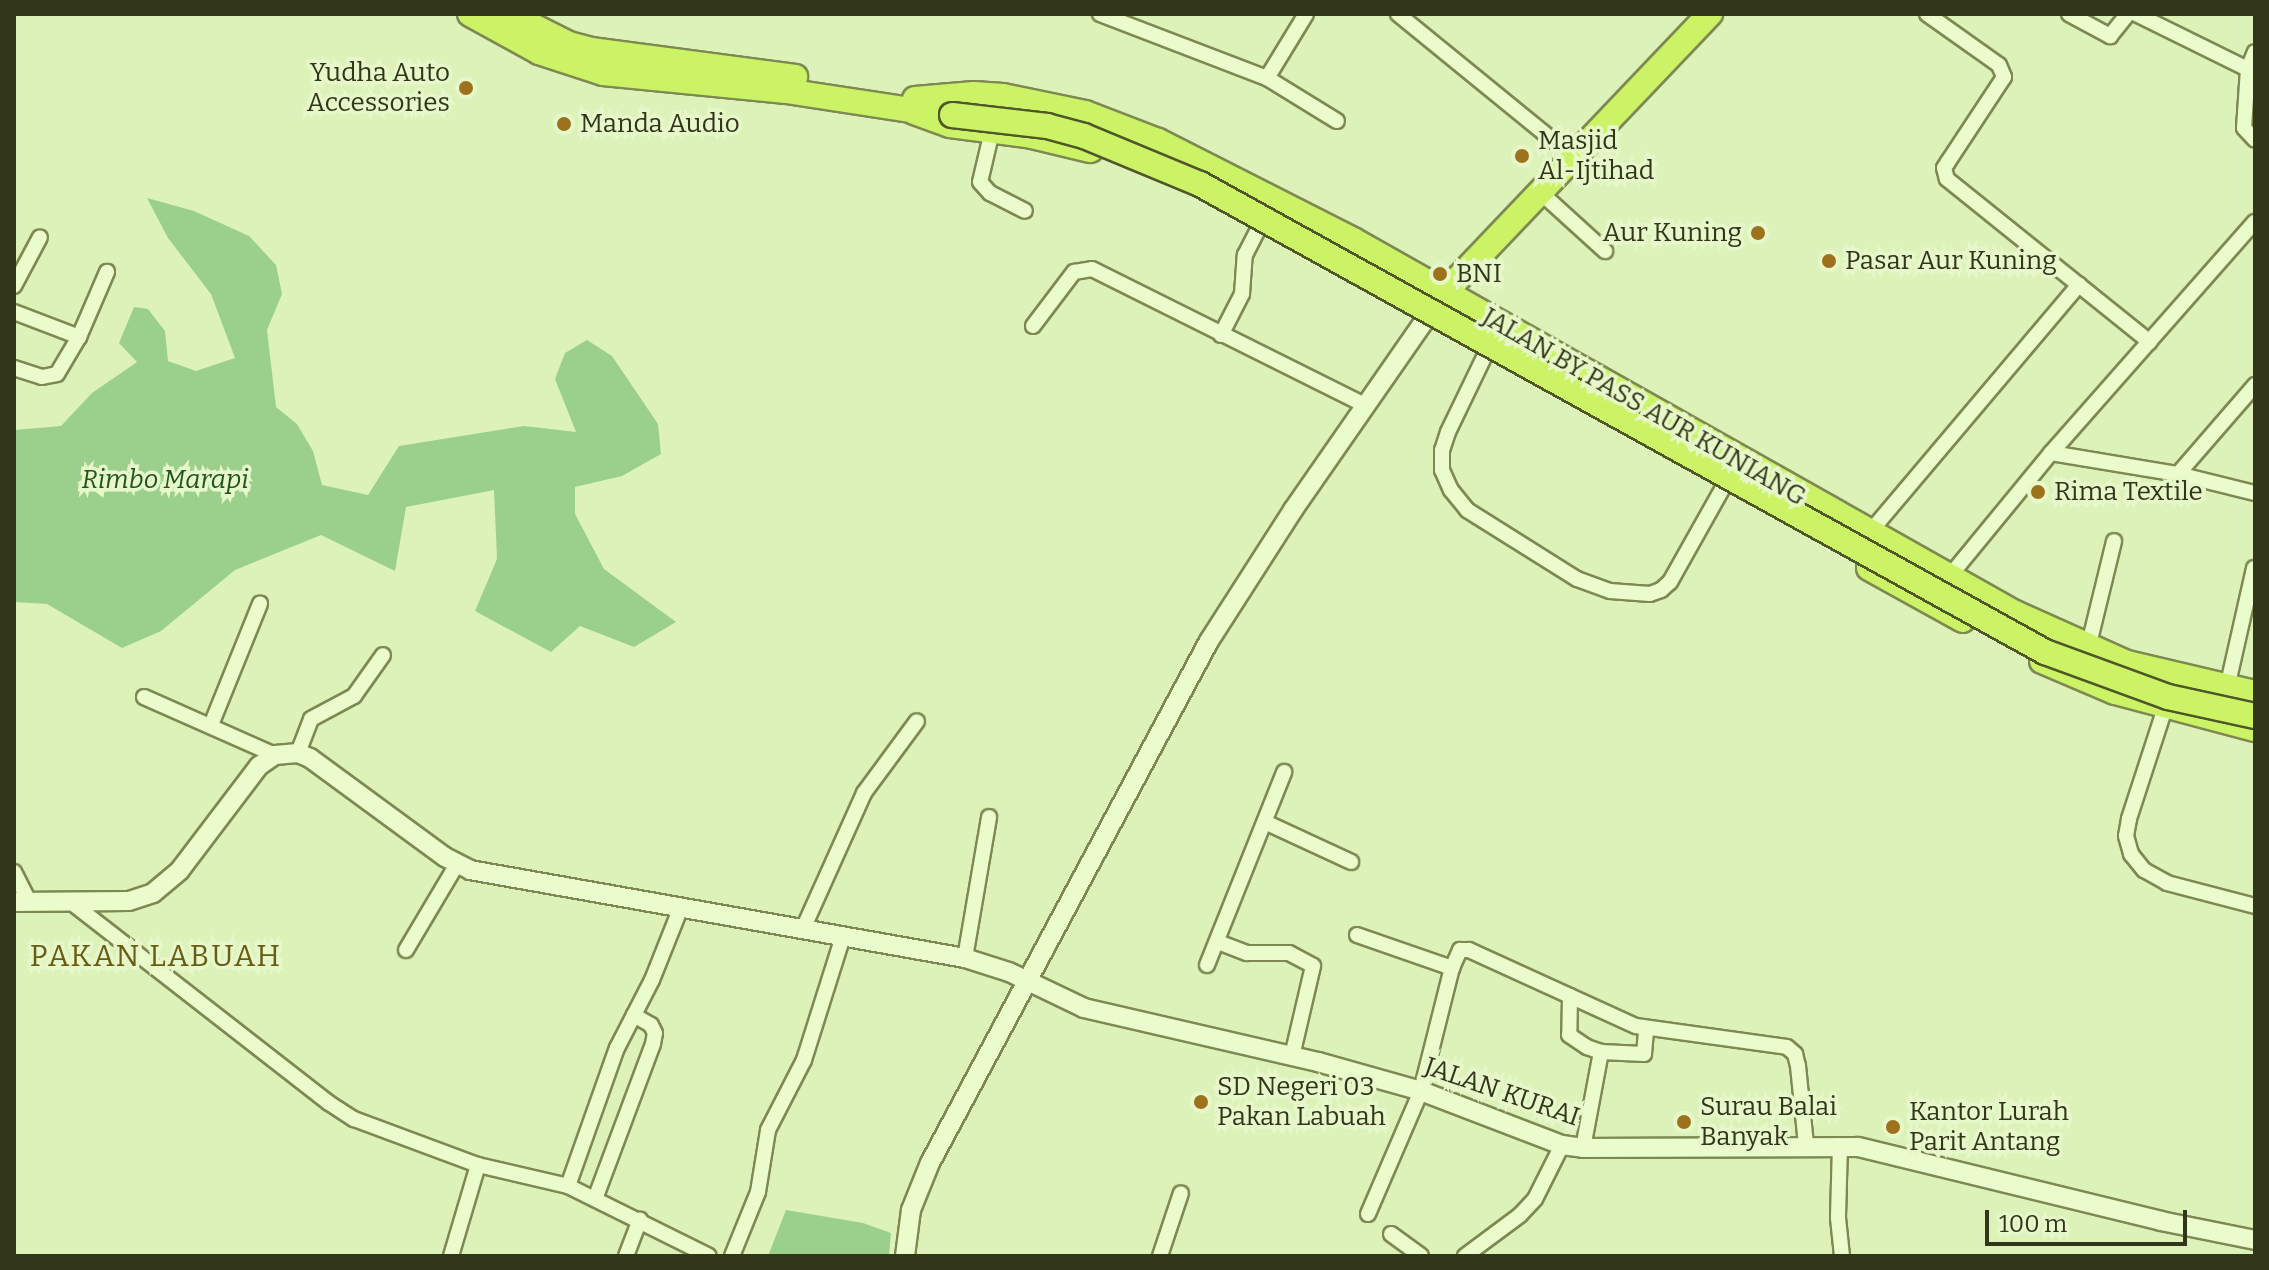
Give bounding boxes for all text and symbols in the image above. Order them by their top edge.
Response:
place label: Yudha Auto Accessories [307,57,450,118]
marker: Yudha Auto Accessories [457,79,475,97]
place label: Manda Audio [580,108,740,140]
marker: Manda Audio [555,115,573,133]
place label: Masjid Al-Ijtihad [1538,125,1654,186]
marker: Masjid Al-Ijtihad [1513,147,1531,165]
place label: Aur Kuning [1603,217,1742,249]
marker: Aur Kuning [1749,224,1767,242]
place label: Pasar Aur Kuning [1845,245,2057,277]
marker: Pasar Aur Kuning [1820,252,1838,270]
place label: BNI [1456,258,1502,290]
marker: BNI [1431,265,1449,283]
street label: JALAN BY PASS AUR KUNIANG [1477,301,1811,513]
park label: Rimbo Marapi [81,464,249,496]
place label: Rima Textile [2054,476,2203,508]
marker: Rima Textile [2029,483,2047,501]
district label: PAKAN LABUAH [30,938,282,974]
street label: JALAN KURAI [1420,1051,1584,1133]
place label: SD Negeri 03 Pakan Labuah [1217,1071,1386,1132]
place label: Surau Balai Banyak [1700,1091,1837,1152]
marker: SD Negeri 03 Pakan Labuah [1192,1093,1210,1111]
place label: Kantor Lurah Parit Antang [1909,1096,2069,1158]
marker: Surau Balai Banyak [1675,1113,1693,1131]
marker: Kantor Lurah Parit Antang [1884,1118,1902,1136]
scale bar [1989,1194,2191,1244]
text: 100 m [1999,1210,2067,1238]

